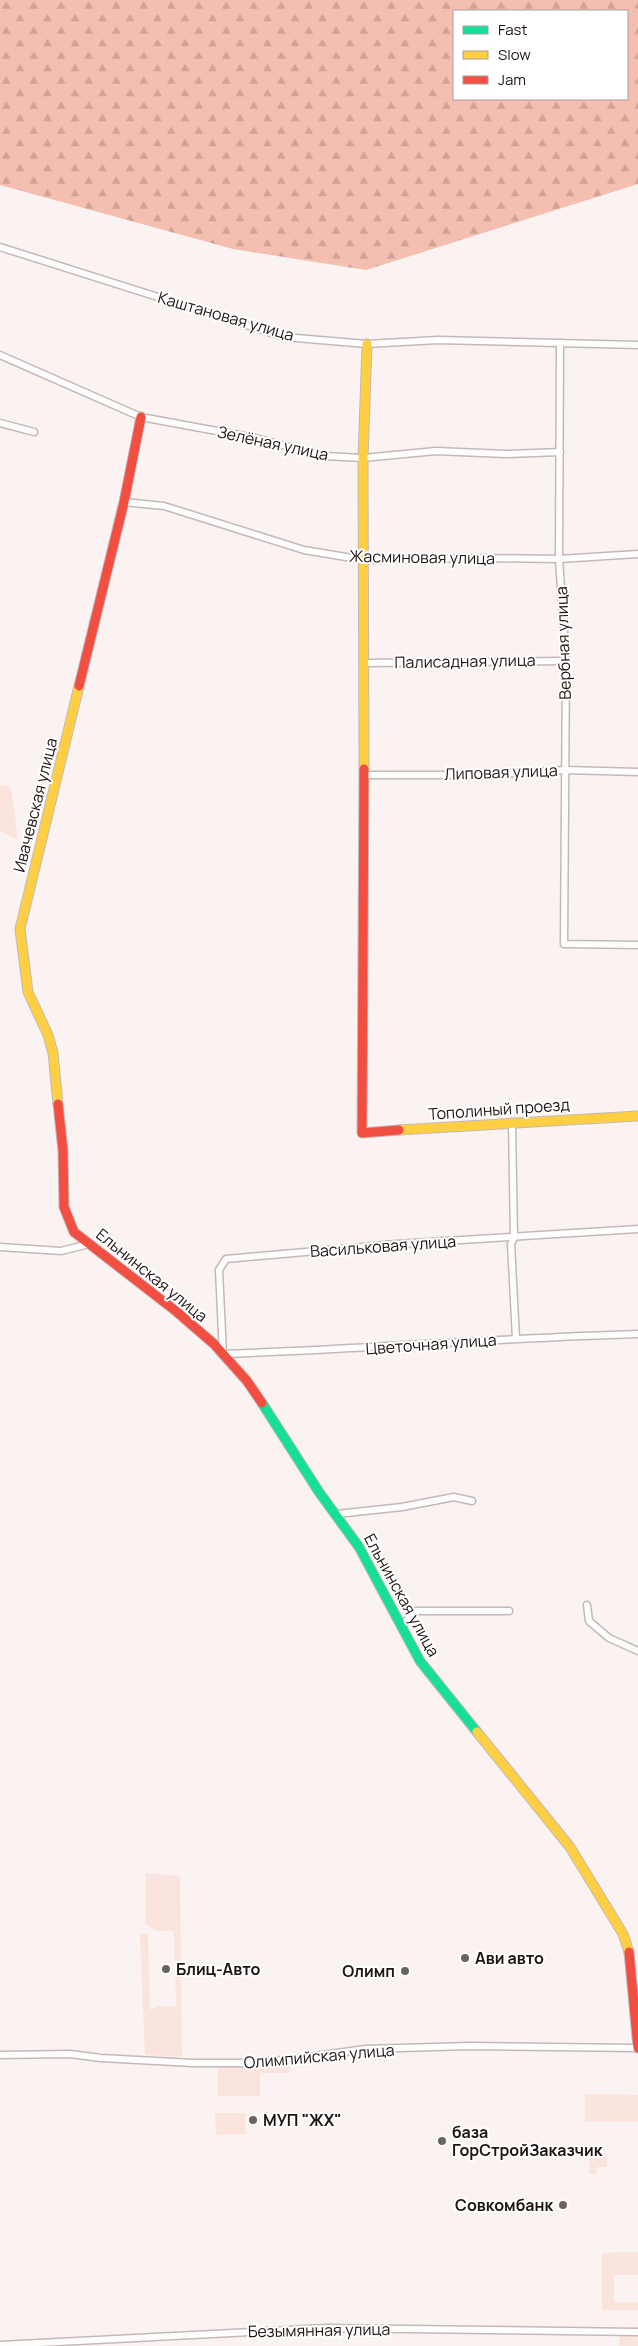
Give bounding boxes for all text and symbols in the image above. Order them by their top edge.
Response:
legend [453,10,628,100]
text: Fast [498,19,527,40]
text: Slow [498,44,531,65]
text: Jam [498,69,526,90]
street label: Каштановая улица [155,286,297,346]
street label: Зелёная улица [215,420,331,466]
street label: Жасминовая улица [349,545,495,569]
street label: Вербная улица [550,586,576,700]
street label: Палисадная улица [394,649,536,673]
street label: Ивачевская улица [8,735,62,875]
street label: Липовая улица [444,759,558,785]
street label: Тополиный проезд [427,1093,571,1125]
street label: Ельнинская улица [92,1223,212,1327]
street label: Васильковая улица [309,1230,457,1262]
street label: Цветочная улица [365,1328,497,1360]
street label: Ельнинская улица [359,1530,445,1660]
place label: Ави авто [475,1947,544,1969]
marker: Ави авто [459,1952,471,1964]
place label: Блиц-Авто [176,1958,260,1980]
place label: Олимп [342,1960,395,1982]
marker: Блиц-Авто [160,1963,172,1975]
marker: Олимп [399,1965,411,1977]
street label: Олимпийская улица [243,2038,395,2074]
place label: МУП "ЖХ" [263,2109,342,2131]
marker: МУП "ЖХ" [247,2114,259,2126]
place label: база ГорСтройЗаказчик [452,2121,603,2161]
marker: база ГорСтройЗаказчик [436,2135,448,2147]
place label: Совкомбанк [455,2194,553,2216]
marker: Совкомбанк [557,2199,569,2211]
street label: Безымянная улица [248,2318,390,2342]

